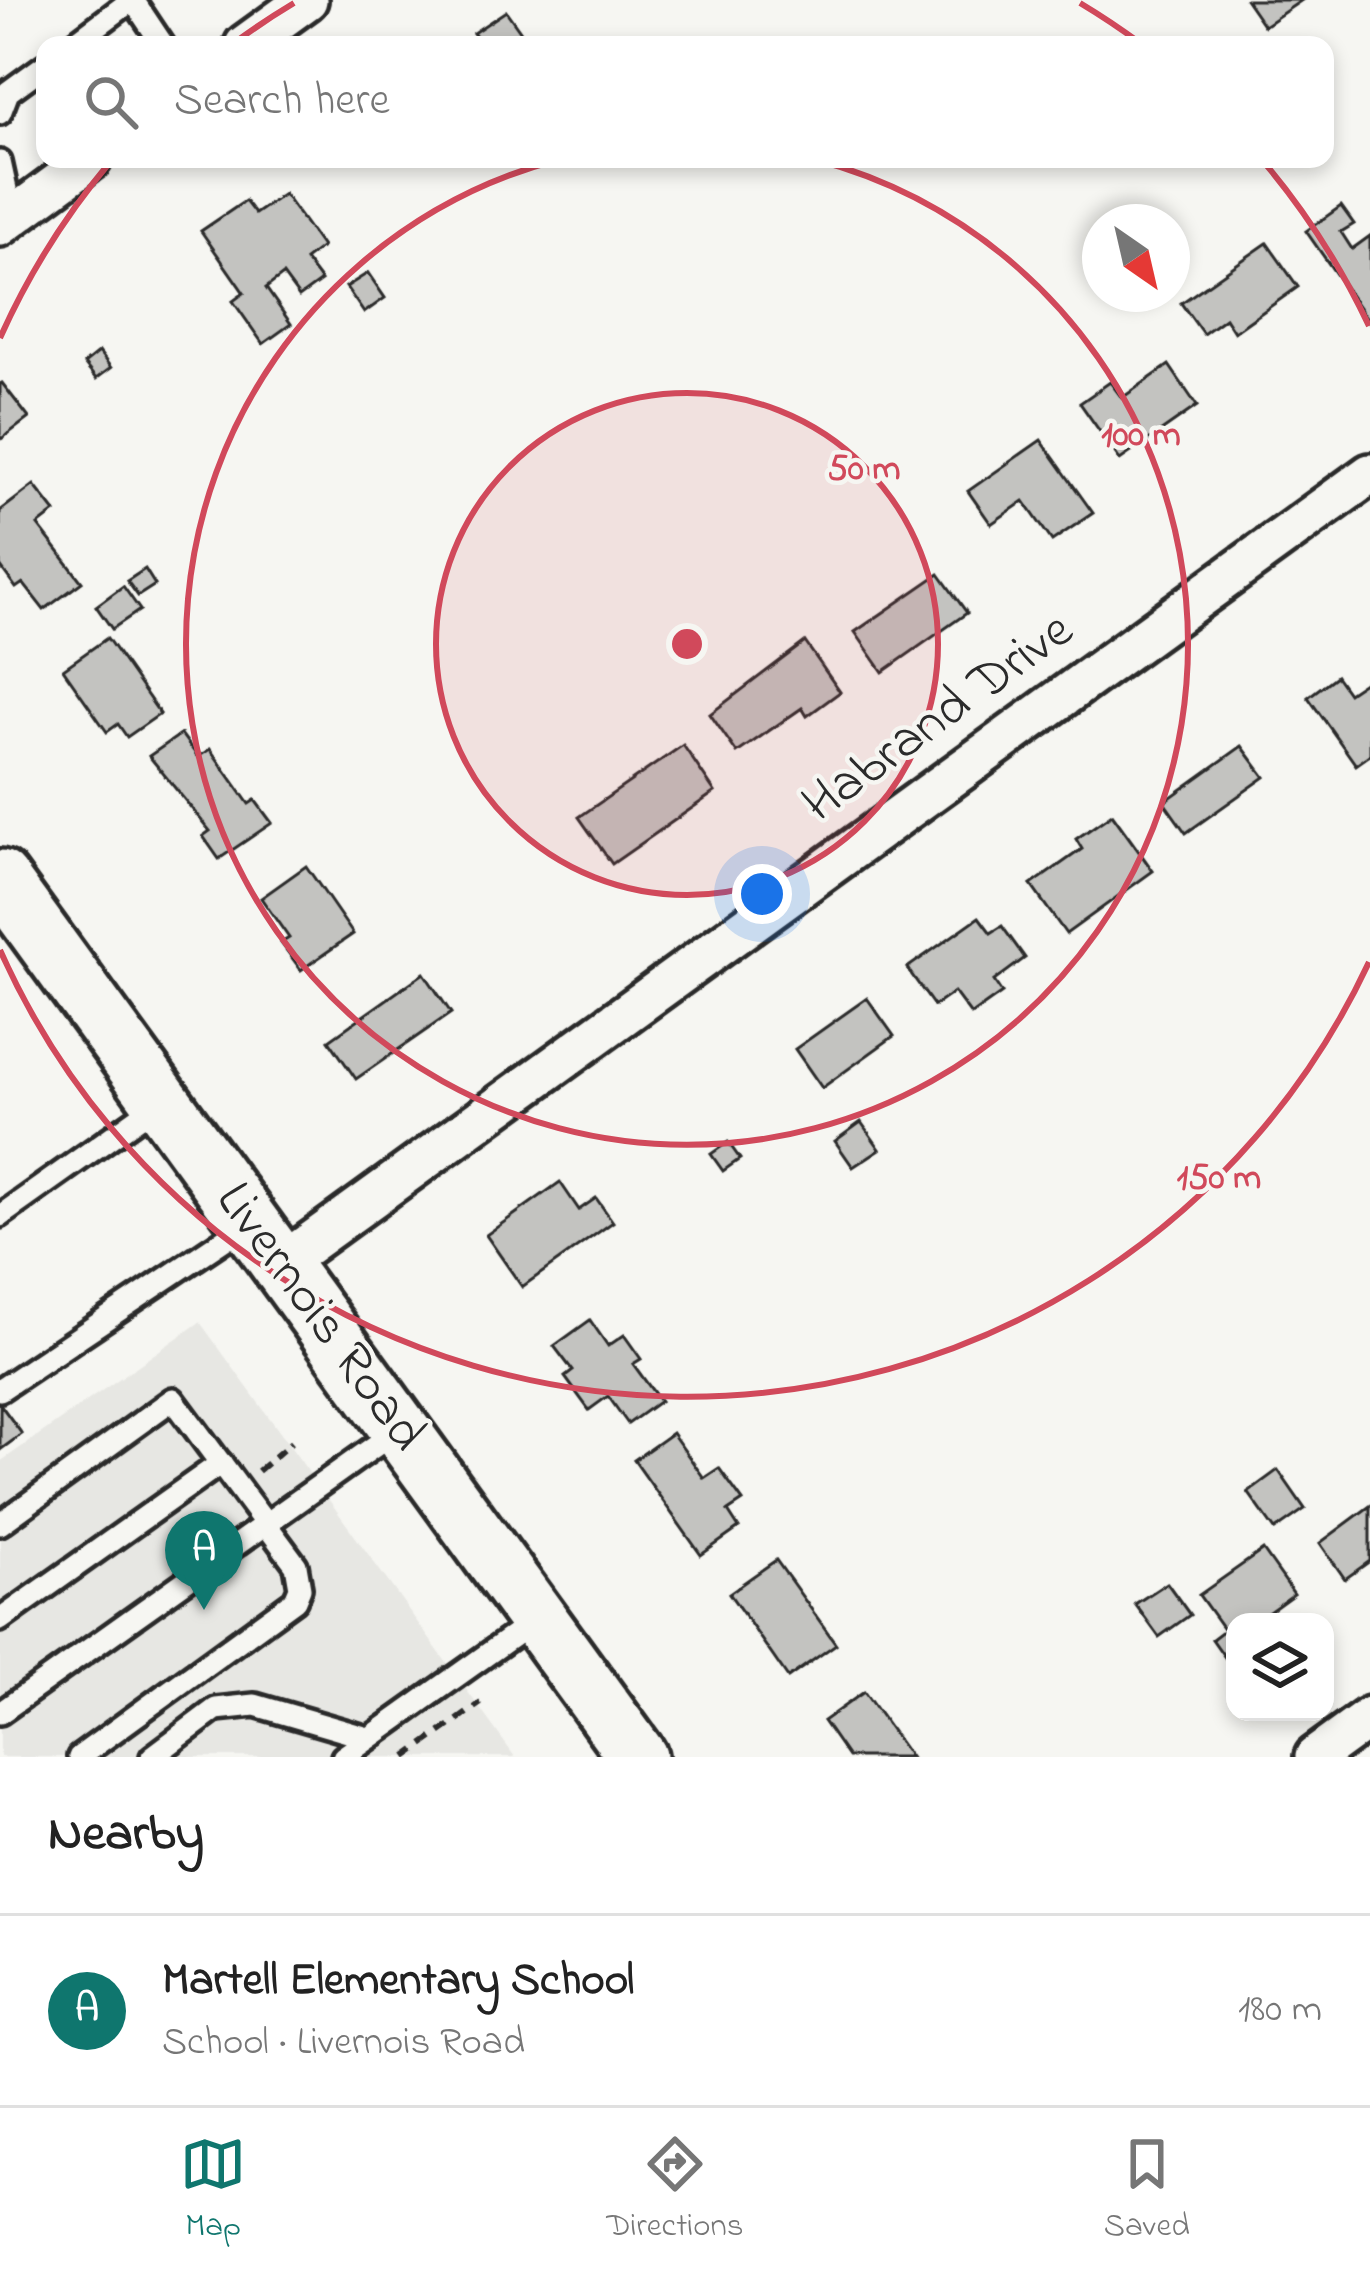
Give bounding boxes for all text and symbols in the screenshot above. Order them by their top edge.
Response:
search box [36,36,1334,168]
icon: search [78,69,144,135]
text: Search here [174,69,390,135]
north arrow [1082,204,1190,312]
text: 100 m [1101,410,1181,463]
text: 50 m [827,444,901,497]
street label: Habrand Drive [787,593,1091,844]
centre of rings [666,623,708,665]
your location [732,864,792,924]
text: 150 m [1177,1153,1261,1206]
street label: Livernois Road [195,1167,443,1469]
pin: A [165,1511,243,1610]
map controls [1226,1613,1334,1721]
button: layers [1226,1613,1334,1721]
text: Nearby [48,1798,204,1873]
text: Martell Elementary School [162,1949,634,2015]
text: A [75,1982,99,2039]
text: 180 m [1238,1982,1322,2039]
text: School · Livernois Road [162,2015,525,2072]
tab: Map [180,2131,246,2251]
tab: Directions [606,2131,743,2251]
tab: Saved [1104,2131,1190,2251]

